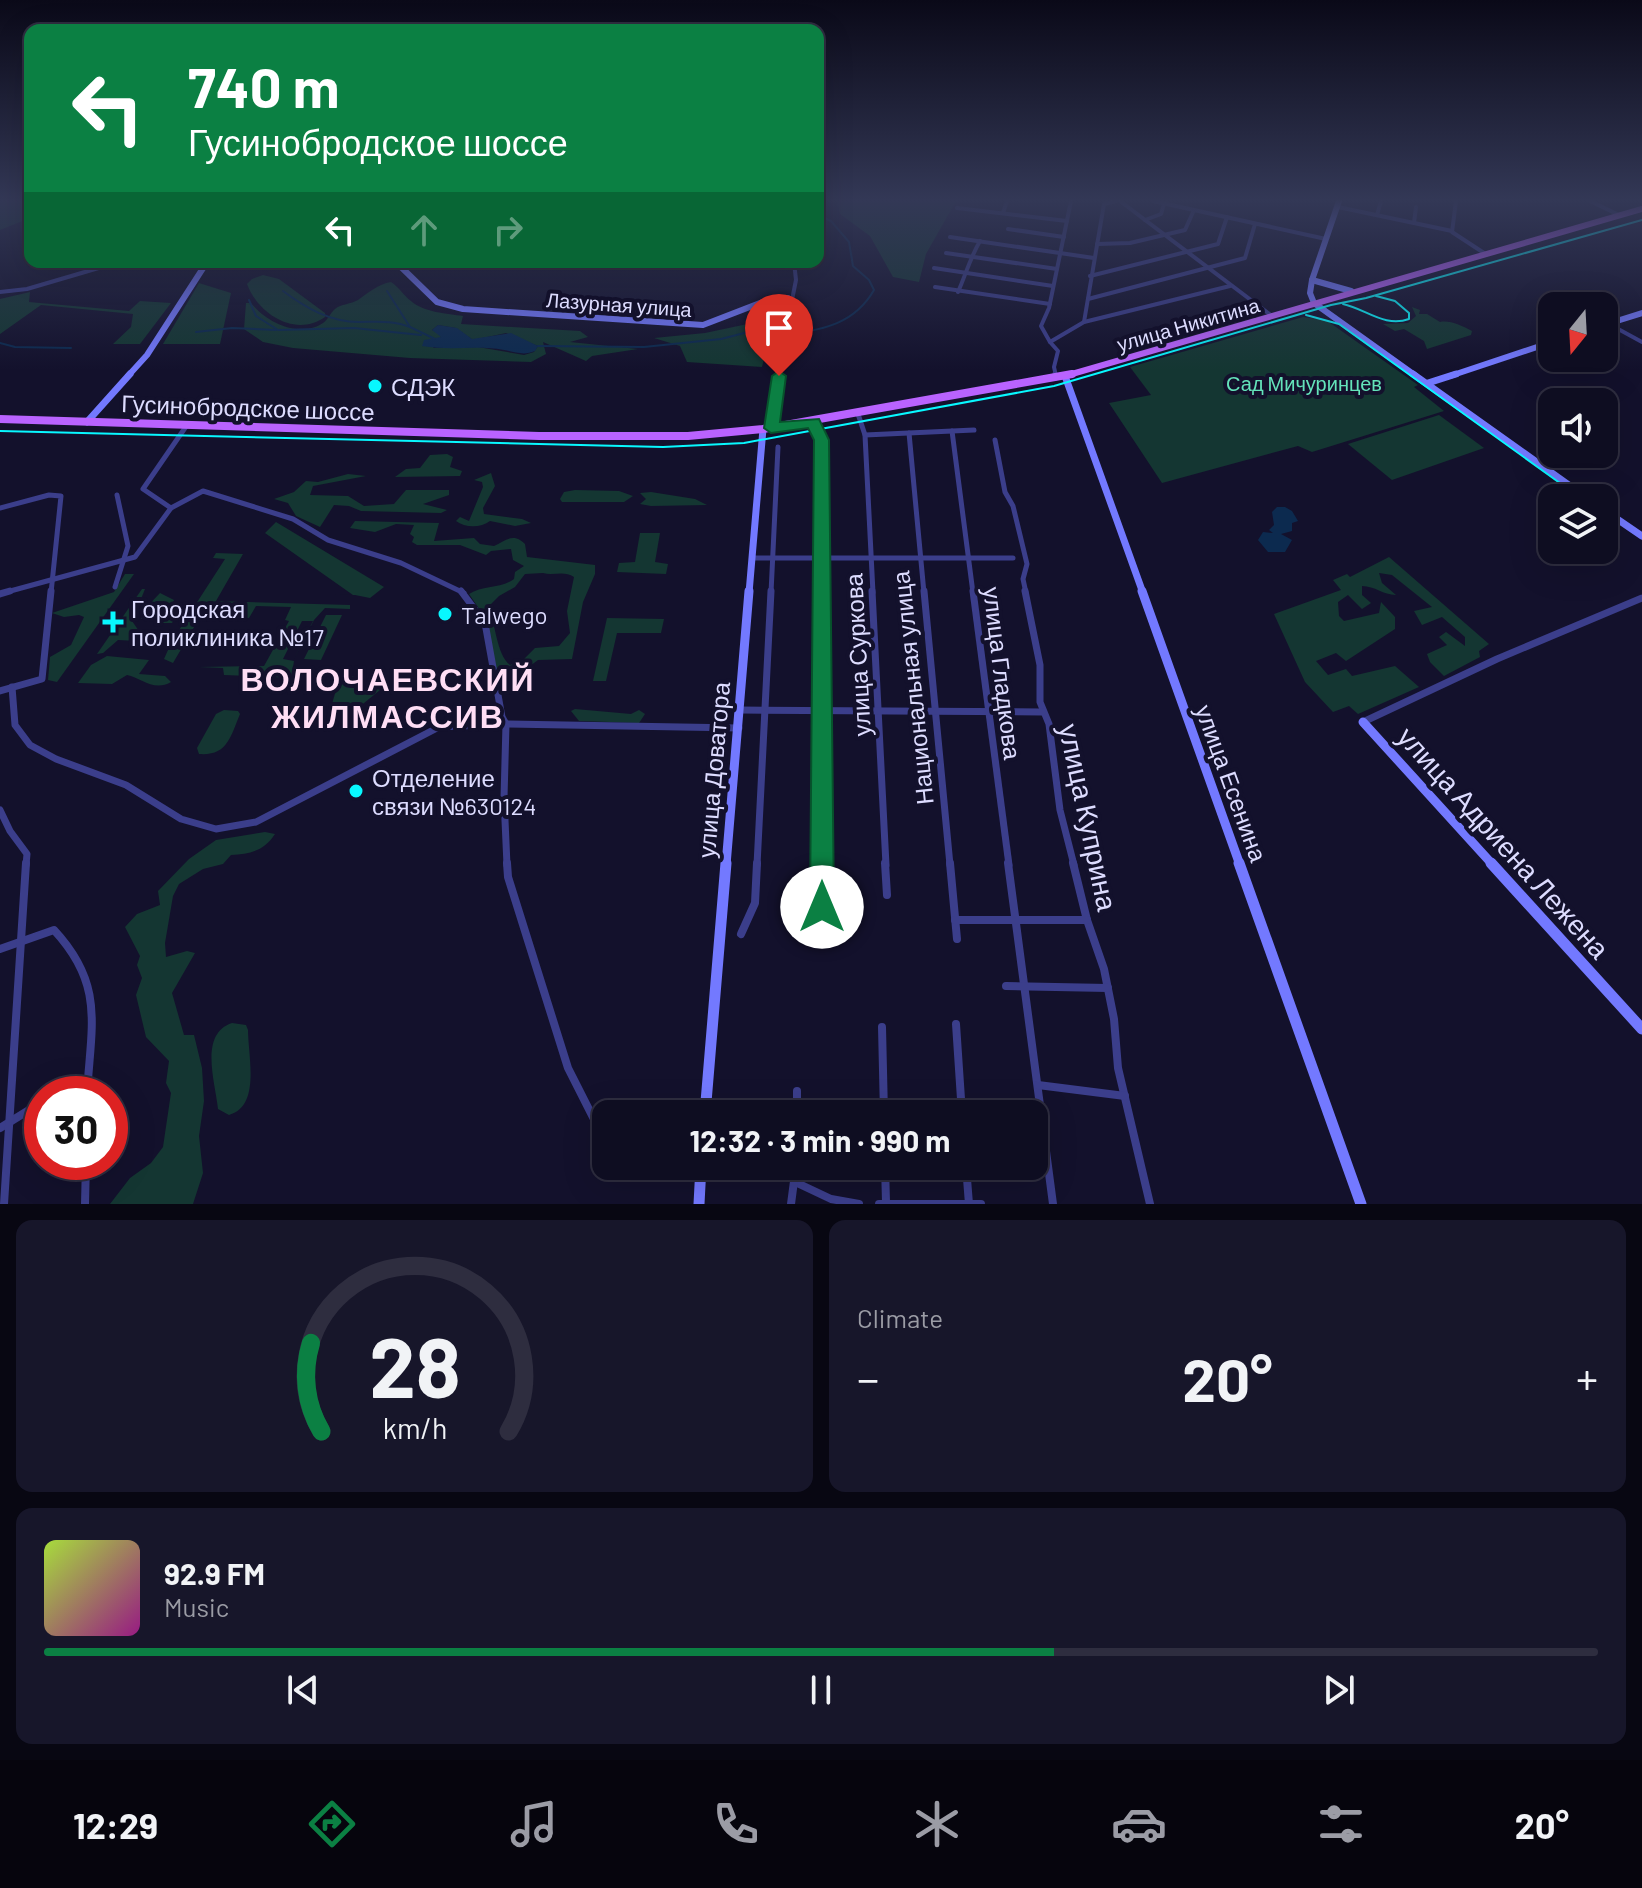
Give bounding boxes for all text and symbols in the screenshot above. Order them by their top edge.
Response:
text: 740 m [188,52,340,119]
icon: left [56,56,160,160]
text: Гусинобродское шоссе [188,120,568,163]
icon: left [318,208,362,252]
icon: ahead [402,208,446,252]
icon: right [486,208,530,252]
street label: Лазурная улица [545,287,693,321]
street label: улица Никитина [1114,292,1263,356]
north arrow [1538,292,1618,372]
map controls [1538,292,1618,564]
pin [745,294,813,376]
icon: arrive [757,306,801,350]
park label: Сад Мичуринцев [1226,371,1382,395]
place label: СДЭК [391,372,455,401]
marker: СДЭК [366,377,384,395]
street label: Гусинобродское шоссе [121,388,375,426]
button: sound [1538,388,1618,468]
button: layers [1538,484,1618,564]
street label: Национальная улица [885,569,939,806]
street label: улица Суркова [838,572,876,737]
street label: улица Гладкова [978,585,1028,762]
place label: Городская поликлиника №17 [131,594,324,651]
place label: Talwego [461,600,548,629]
marker: Talwego [436,605,454,623]
marker: Городская поликлиника №17 [102,611,124,633]
district label: ВОЛОЧАЕВСКИЙ ЖИЛМАССИВ [240,659,536,734]
street label: улица Доватора [691,680,735,859]
street label: улица Есенина [1190,700,1274,866]
street label: улица Адриена Лежена [1391,719,1617,965]
street label: улица Куприна [1053,720,1125,914]
place label: Отделение связи №630124 [372,763,537,820]
marker: Отделение связи №630124 [347,782,365,800]
position arrow [780,865,864,949]
speed limit sign: 30 [24,1076,128,1180]
text: 12:32 · 3 min · 990 m [690,1122,950,1158]
text: Climate [857,1302,943,1333]
text: 28 [369,1315,460,1415]
text: 20° [1182,1342,1273,1414]
text: − [857,1351,879,1404]
text: + [1576,1351,1598,1404]
text: km/h [382,1410,447,1445]
text: 92.9 FM [164,1555,265,1591]
text: Music [164,1591,229,1622]
icon: previous [281,1668,325,1712]
icon: pause [799,1668,843,1712]
icon: next [1317,1668,1361,1712]
icon: directions [304,1796,360,1852]
icon: music [506,1796,562,1852]
icon: phone [708,1796,764,1852]
icon: climate [909,1796,965,1852]
icon: car [1111,1796,1167,1852]
icon: filters [1313,1796,1369,1852]
text: 12:29 [73,1803,158,1846]
text: 20° [1515,1803,1569,1846]

